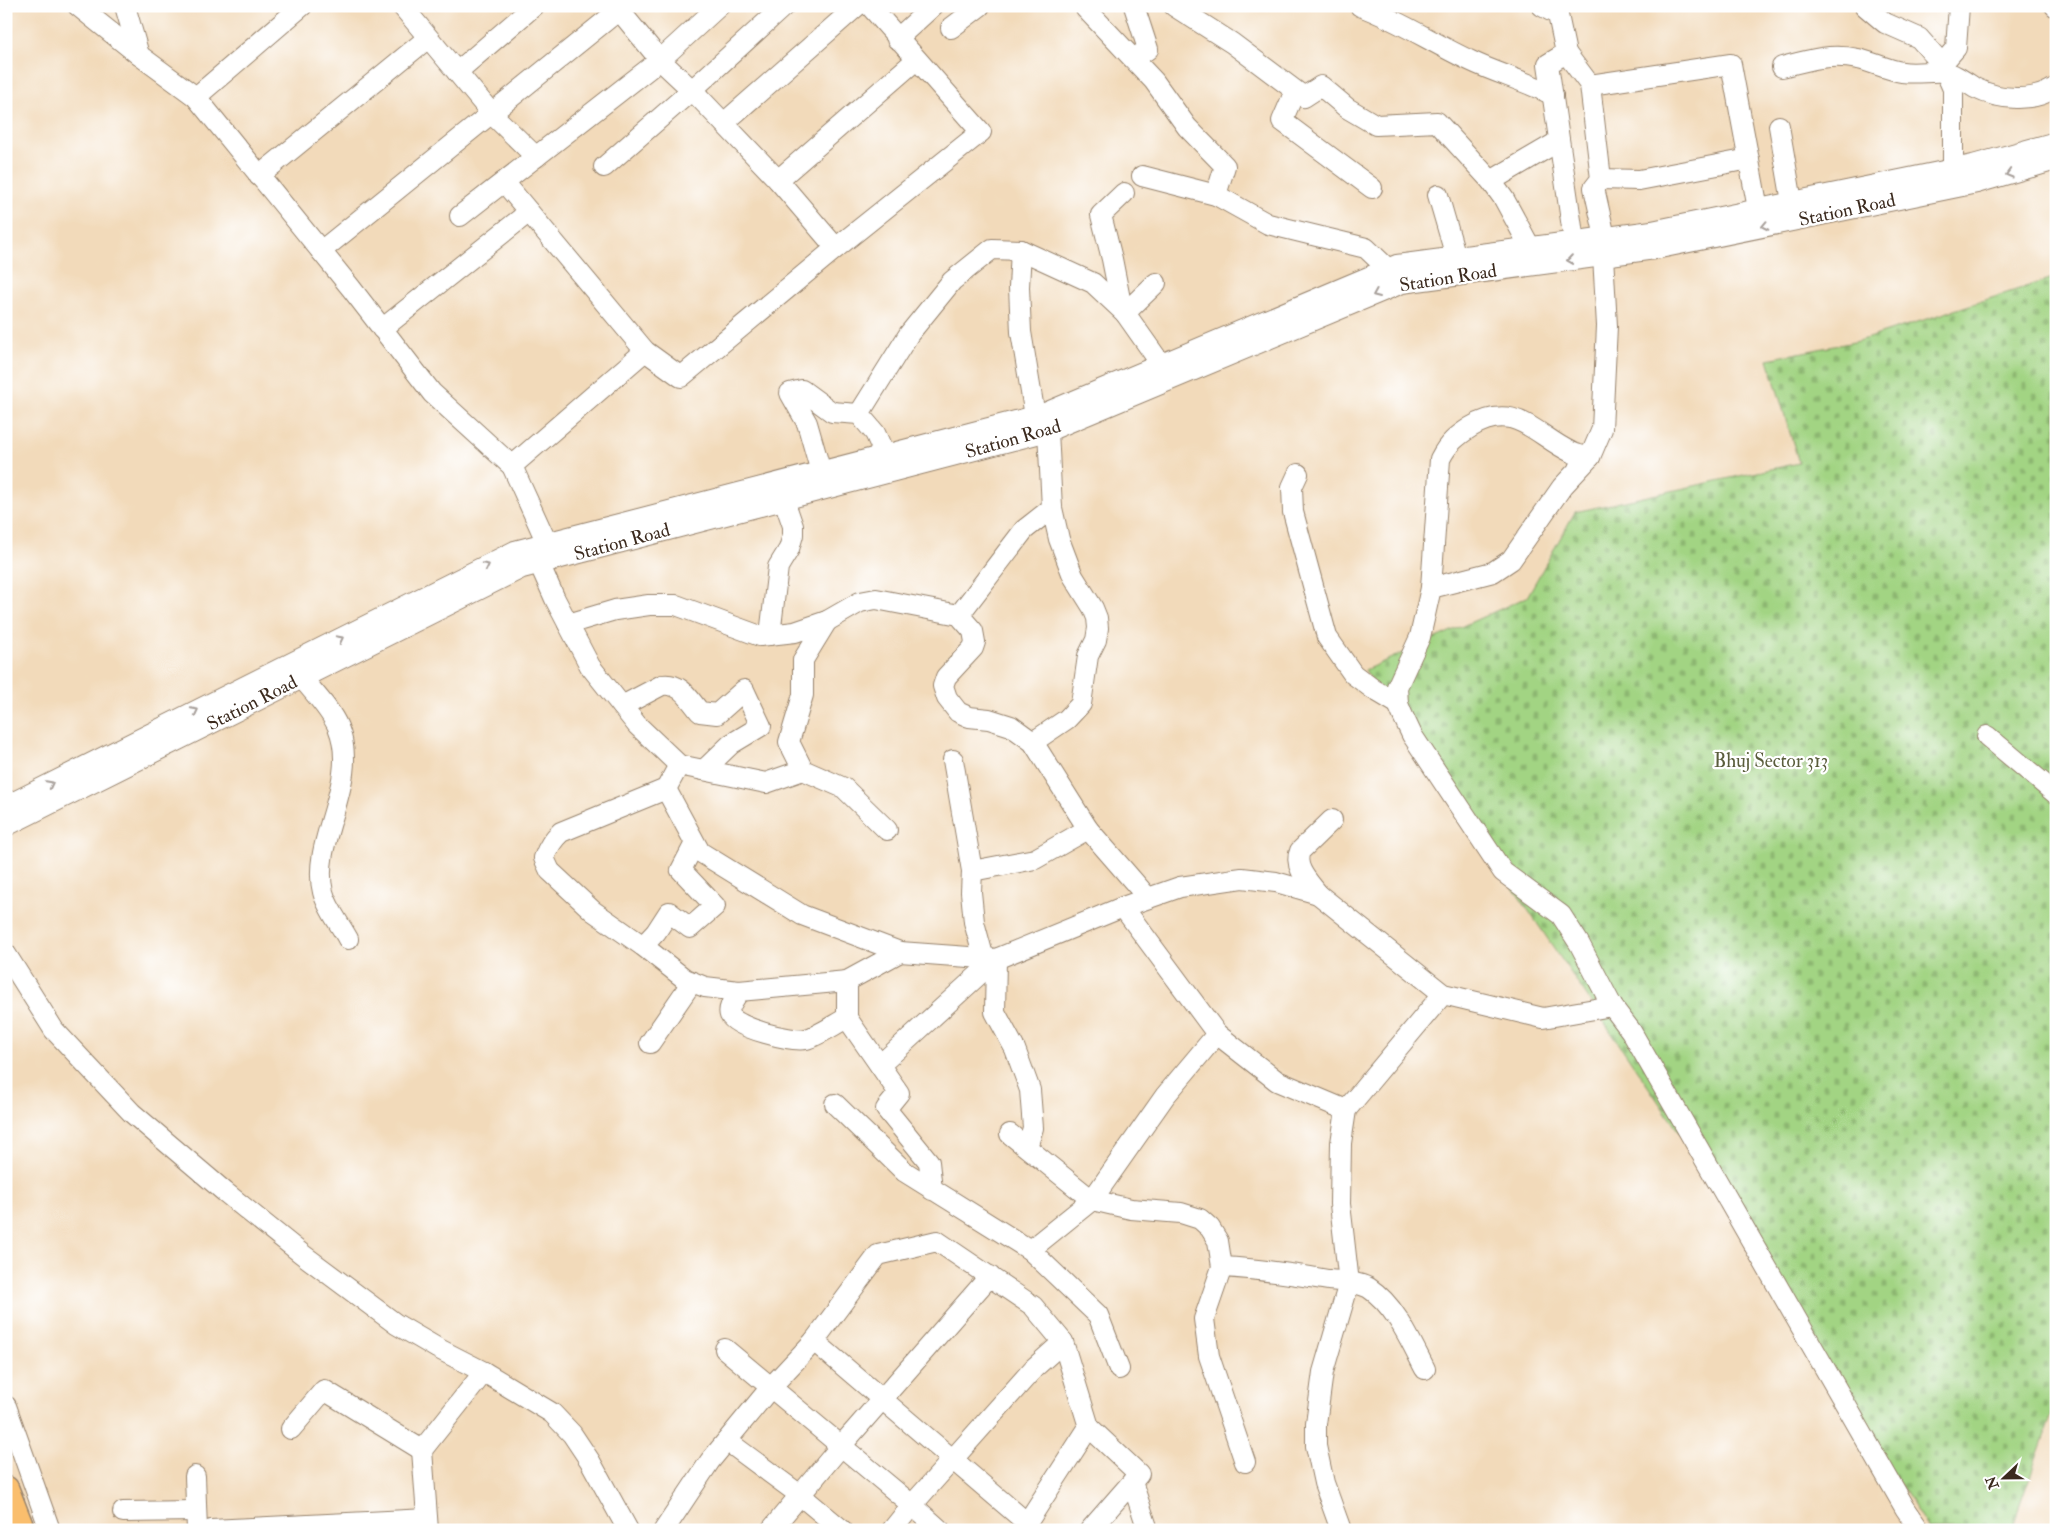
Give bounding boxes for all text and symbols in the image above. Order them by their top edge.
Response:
one-way arrow [2005,168,2013,178]
street label: Station Road [1796,188,1898,232]
one-way arrow [1760,221,1769,231]
one-way arrow [1566,254,1574,265]
street label: Station Road [1398,258,1499,298]
one-way arrow [1372,287,1381,298]
street label: Station Road [962,414,1064,464]
street label: Station Road [571,518,673,566]
one-way arrow [480,562,489,572]
one-way arrow [335,635,344,645]
street label: Station Road [203,670,302,736]
one-way arrow [190,707,199,718]
park label: Bhuj Sector 313 [1714,749,1828,773]
one-way arrow [45,780,54,790]
north arrow [1980,1454,2030,1504]
text: N [1982,1473,2003,1493]

